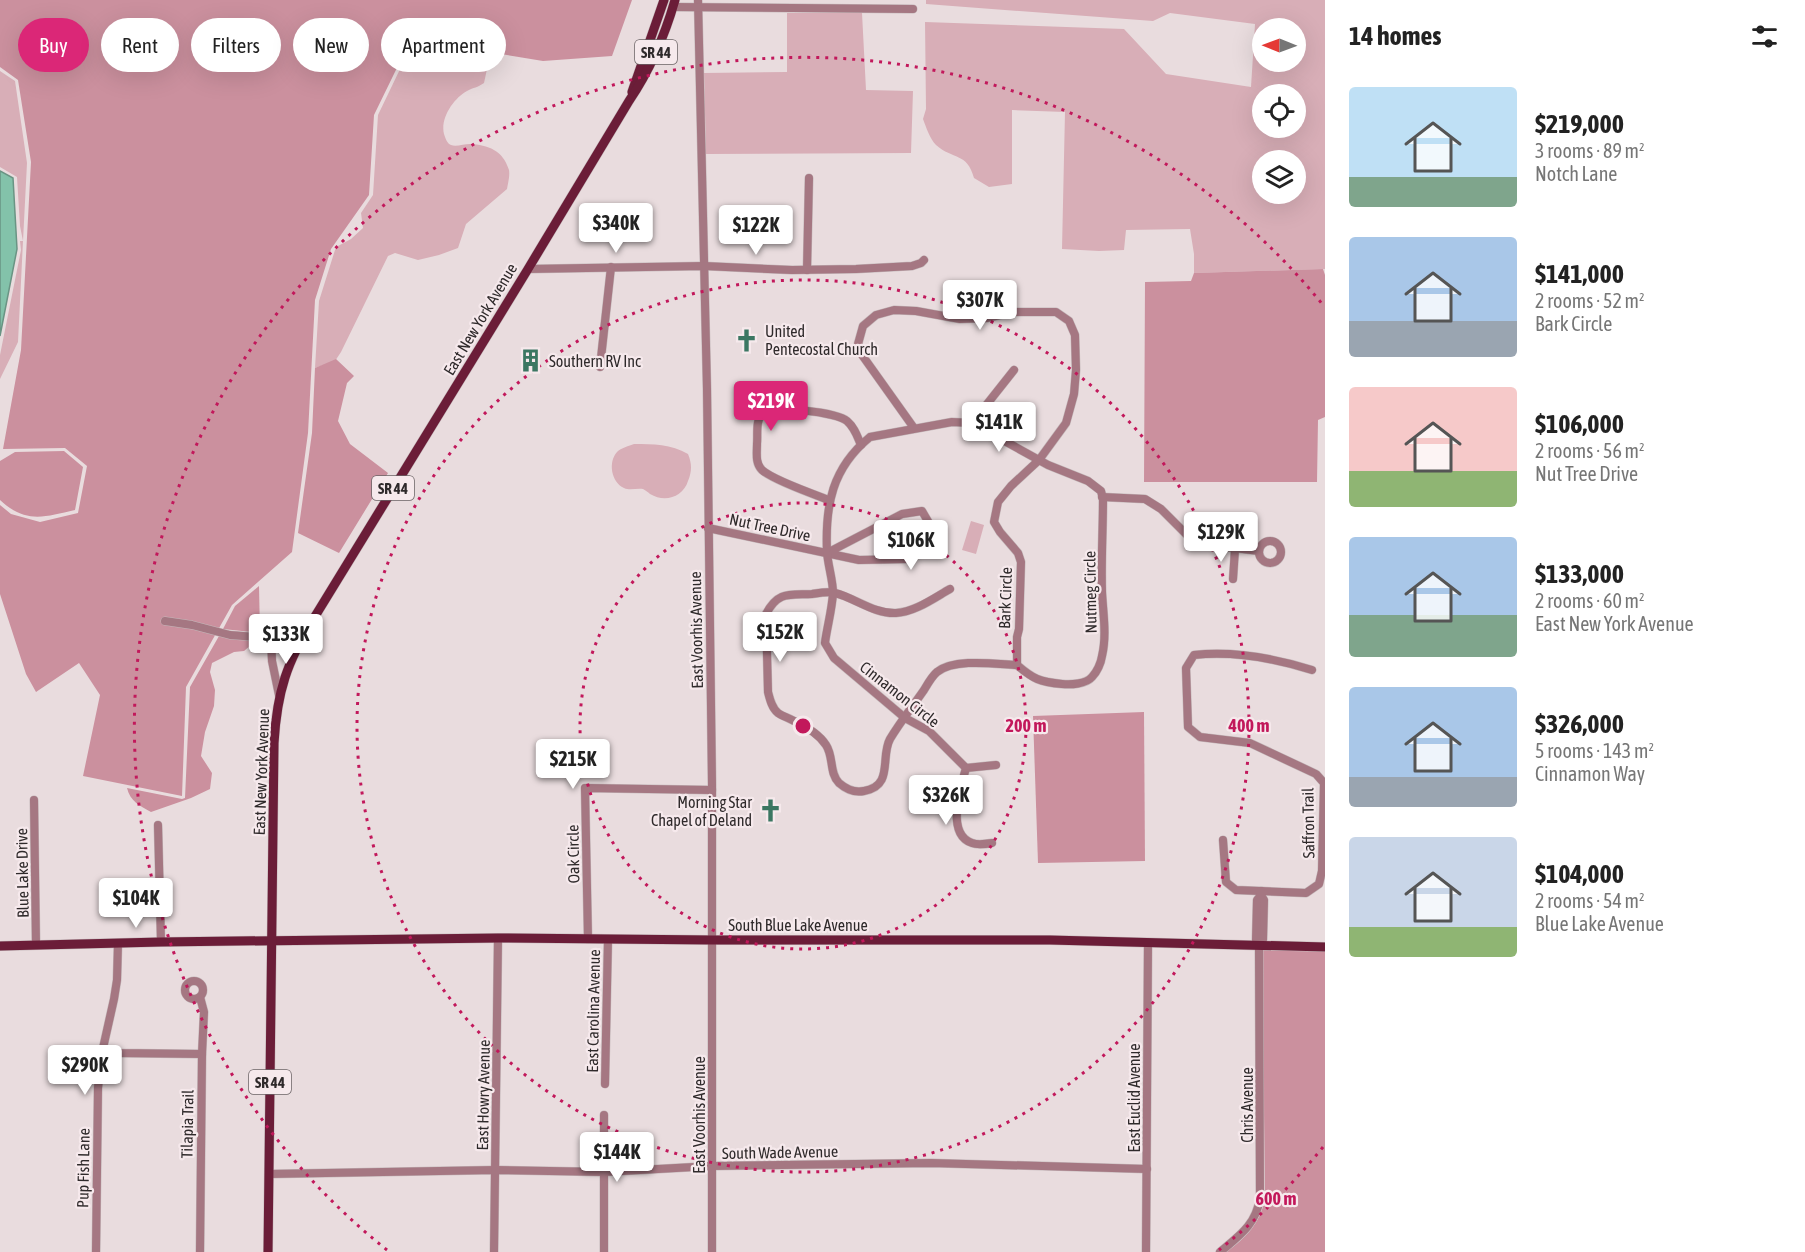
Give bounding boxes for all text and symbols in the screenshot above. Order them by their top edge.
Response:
chip: Buy [18,18,89,72]
chip: Rent [101,18,179,72]
chip: Filters [191,18,281,72]
chip: New [293,18,369,72]
chip: Apartment [381,18,506,72]
north arrow [1252,18,1306,72]
map controls [1252,18,1306,204]
icon: filters [1748,20,1781,53]
text: 14 homes [1349,21,1442,51]
road number: SR 44 [635,40,677,64]
button: locate [1252,84,1306,138]
text: $219,000 [1535,109,1624,139]
icon: home [1397,111,1469,183]
text: 3 rooms · 89 m² [1535,139,1645,162]
button: layers [1252,150,1306,204]
text: Notch Lane [1535,162,1617,185]
pin: $340K [574,203,658,254]
pin: $122K [714,205,798,256]
text: $340K [593,211,639,234]
text: $122K [733,213,779,236]
text: $141,000 [1535,259,1624,289]
street label: East New York Avenue [440,260,520,378]
icon: home [1397,261,1469,333]
pin: $307K [938,280,1022,331]
text: $307K [957,288,1003,311]
text: 2 rooms · 52 m² [1535,289,1645,312]
text: Bark Circle [1535,312,1612,335]
place label: United Pentecostal Church [765,322,878,358]
church icon: United Pentecostal Church [734,327,760,353]
building icon: Southern RV Inc [518,348,544,374]
place label: Southern RV Inc [549,352,641,370]
pin: $219K [729,381,813,432]
text: $219K [748,389,794,412]
pin: $141K [957,402,1041,453]
text: $106,000 [1535,409,1624,439]
text: $141K [976,410,1022,433]
icon: home [1397,411,1469,483]
text: 2 rooms · 56 m² [1535,439,1645,462]
text: Nut Tree Drive [1535,462,1638,485]
road number: SR 44 [372,476,414,500]
street label: Nut Tree Drive [728,510,812,544]
pin: $129K [1179,512,1263,563]
pin: $106K [869,520,953,571]
text: $129K [1198,520,1244,543]
text: $106K [888,528,934,551]
street label: Nutmeg Circle [1080,551,1101,633]
text: $133,000 [1535,559,1624,589]
icon: home [1397,561,1469,633]
street label: Bark Circle [995,567,1015,629]
street label: East Voorhis Avenue [686,571,706,689]
text: 2 rooms · 60 m² [1535,589,1645,612]
pin: $152K [738,612,822,663]
text: East New York Avenue [1535,612,1694,635]
pin: $133K [244,614,328,665]
text: $152K [757,620,803,643]
text: $133K [263,622,309,645]
street label: Cinnamon Circle [857,657,943,731]
street label: East New York Avenue [250,708,272,836]
text: $326,000 [1535,709,1624,739]
icon: home [1397,711,1469,783]
text: 200 m [1006,715,1046,736]
text: 400 m [1228,715,1269,736]
centre of rings [793,716,813,736]
pin: $215K [531,739,615,790]
text: 5 rooms · 143 m² [1535,739,1654,762]
text: $215K [550,747,596,770]
text: Cinnamon Way [1535,762,1645,785]
pin: $326K [904,775,988,826]
text: $326K [923,783,969,806]
street label: Saffron Trail [1298,787,1318,859]
place label: Morning Star Chapel of Deland [651,793,752,830]
church icon: Morning Star Chapel of Deland [757,798,783,824]
street label: Oak Circle [563,824,583,884]
street label: Blue Lake Drive [12,828,32,918]
text: $104,000 [1535,859,1624,889]
icon: home [1397,861,1469,933]
pin: $104K [94,878,178,929]
text: $104K [113,886,159,909]
text: 2 rooms · 54 m² [1535,889,1645,912]
text: Blue Lake Avenue [1535,912,1664,935]
street label: South Blue Lake Avenue [728,916,868,934]
street label: East Carolina Avenue [583,949,603,1073]
street label: East Howry Avenue [473,1039,494,1151]
street label: East Euclid Avenue [1125,1043,1143,1153]
pin: $290K [43,1045,127,1096]
text: $290K [62,1053,108,1076]
street label: East Voorhis Avenue [690,1056,708,1174]
street label: Chris Avenue [1238,1067,1256,1143]
road number: SR 44 [249,1070,291,1094]
street label: Tilapia Trail [177,1089,198,1159]
street label: Pup Fish Lane [73,1128,94,1208]
pin: $144K [575,1132,659,1183]
text: $144K [594,1140,640,1163]
street label: South Wade Avenue [722,1142,838,1162]
text: 600 m [1256,1188,1296,1209]

